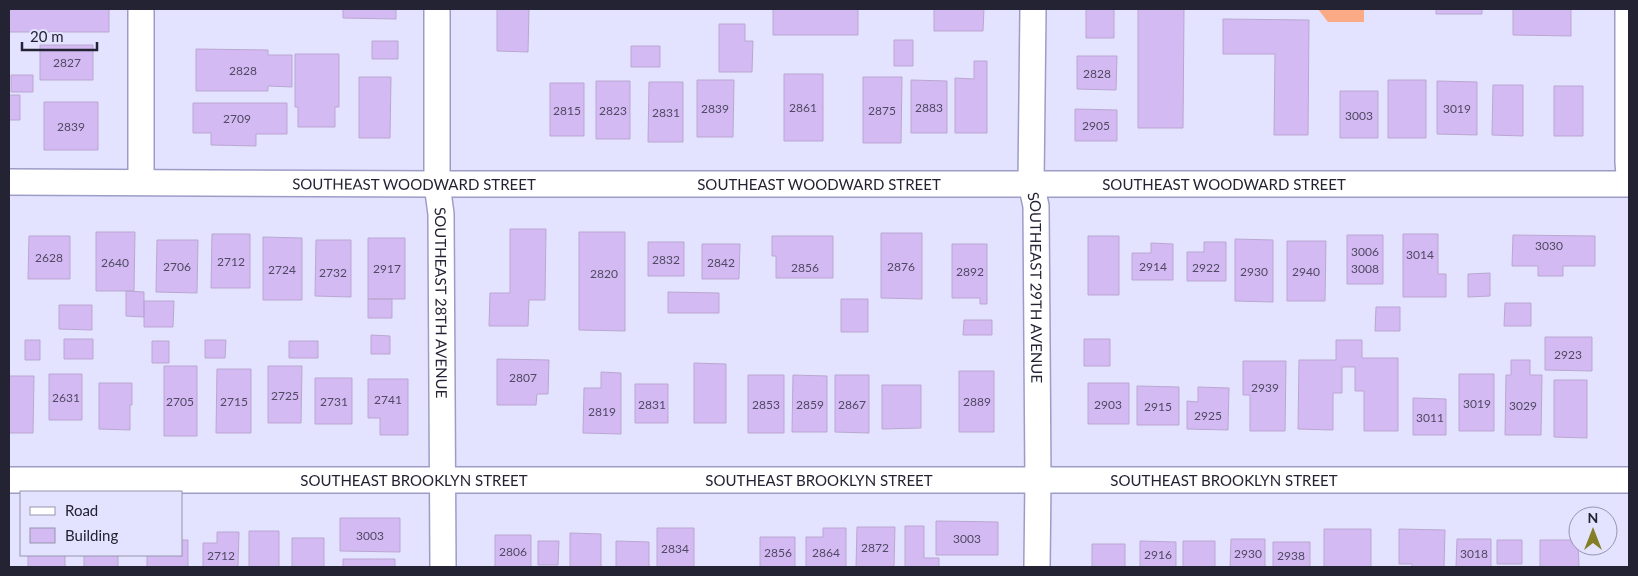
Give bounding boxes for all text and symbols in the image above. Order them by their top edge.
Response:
scale bar [22,20,98,52]
text: 20 m [30,27,64,45]
house number: 2827 [53,55,81,70]
house number: 2828 [229,63,257,78]
house number: 2828 [1083,66,1111,81]
house number: 2861 [789,100,817,115]
house number: 2883 [915,100,943,115]
house number: 2839 [701,101,729,116]
house number: 3019 [1443,101,1471,116]
house number: 2815 [553,103,581,118]
house number: 2823 [599,103,627,118]
house number: 2875 [868,103,896,118]
house number: 2831 [652,105,680,120]
house number: 3003 [1345,108,1373,123]
house number: 2709 [223,111,251,126]
house number: 2905 [1082,118,1110,133]
house number: 2839 [57,119,85,134]
street label: SOUTHEAST WOODWARD STREET [292,174,536,193]
street label: SOUTHEAST WOODWARD STREET [697,175,941,193]
street label: SOUTHEAST WOODWARD STREET [1102,175,1346,193]
street label: SOUTHEAST 29TH AVENUE [1024,190,1046,383]
street label: SOUTHEAST 28TH AVENUE [431,206,451,398]
house number: 3030 [1535,238,1563,253]
house number: 3006 [1351,244,1379,259]
house number: 3014 [1406,247,1434,262]
house number: 2628 [35,250,63,265]
house number: 2832 [652,252,680,267]
house number: 2712 [217,254,245,269]
house number: 2640 [101,255,129,270]
house number: 2842 [707,255,735,270]
house number: 2706 [163,259,191,274]
house number: 2876 [887,259,915,274]
house number: 2914 [1139,259,1167,274]
house number: 2856 [791,260,819,275]
house number: 2922 [1192,260,1220,275]
house number: 2917 [373,261,401,276]
house number: 3008 [1351,261,1379,276]
house number: 2724 [268,262,296,277]
house number: 2892 [956,264,984,279]
house number: 2930 [1240,264,1268,279]
house number: 2940 [1292,264,1320,279]
house number: 2732 [319,265,347,280]
house number: 2820 [590,266,618,281]
house number: 2923 [1554,347,1582,362]
house number: 2807 [509,370,537,385]
house number: 2939 [1251,380,1279,395]
house number: 2725 [271,388,299,403]
house number: 2631 [52,390,80,405]
house number: 2741 [374,392,402,407]
house number: 2705 [166,394,194,409]
house number: 2715 [220,394,248,409]
house number: 2731 [320,394,348,409]
house number: 2889 [963,394,991,409]
house number: 3019 [1463,396,1491,411]
house number: 2831 [638,397,666,412]
house number: 2853 [752,397,780,412]
house number: 2859 [796,397,824,412]
house number: 2867 [838,397,866,412]
house number: 2903 [1094,397,1122,412]
house number: 3029 [1509,398,1537,413]
house number: 2915 [1144,399,1172,414]
house number: 2819 [588,404,616,419]
house number: 2925 [1194,408,1222,423]
house number: 3011 [1416,410,1444,425]
street label: SOUTHEAST BROOKLYN STREET [300,471,528,489]
street label: SOUTHEAST BROOKLYN STREET [705,471,933,489]
street label: SOUTHEAST BROOKLYN STREET [1110,471,1338,489]
legend [20,491,182,556]
text: Road [65,501,98,519]
north arrow [1568,506,1618,556]
text: N [1588,509,1598,526]
text: Building [65,526,118,544]
house number: 3003 [356,528,384,543]
house number: 3003 [953,531,981,546]
house number: 2872 [861,540,889,555]
house number: 2834 [661,541,689,556]
house number: 2806 [499,544,527,559]
house number: 2856 [764,545,792,560]
house number: 2864 [812,545,840,560]
house number: 2930 [1234,546,1262,561]
house number: 3018 [1460,546,1488,561]
house number: 2916 [1144,547,1172,562]
house number: 2712 [207,548,235,563]
house number: 2938 [1277,548,1305,563]

